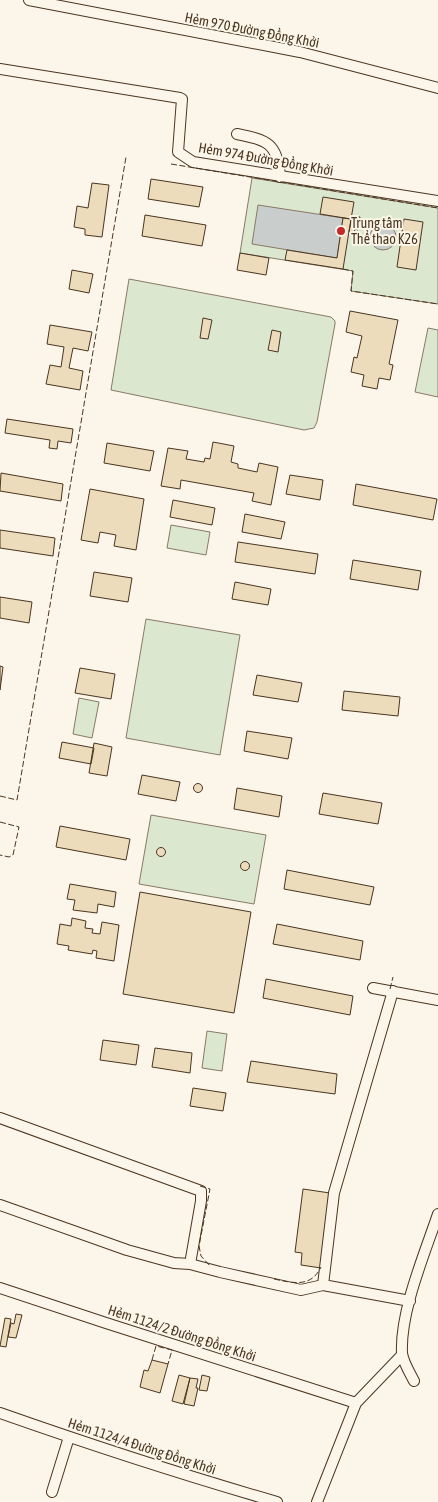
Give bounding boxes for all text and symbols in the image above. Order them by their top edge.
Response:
street label: Hẻm 970 Đường Đồng Khởi [183,8,321,51]
street label: Hẻm 974 Đường Đồng Khởi [197,138,335,179]
place label: Trung tâm Thể thao K26 [351,215,418,247]
marker: Trung tâm Thể thao K26 [335,225,347,237]
street label: Hẻm 1124/2 Đường Đồng Khởi [106,1301,258,1364]
street label: Hẻm 1124/4 Đường Đồng Khởi [66,1414,218,1477]

